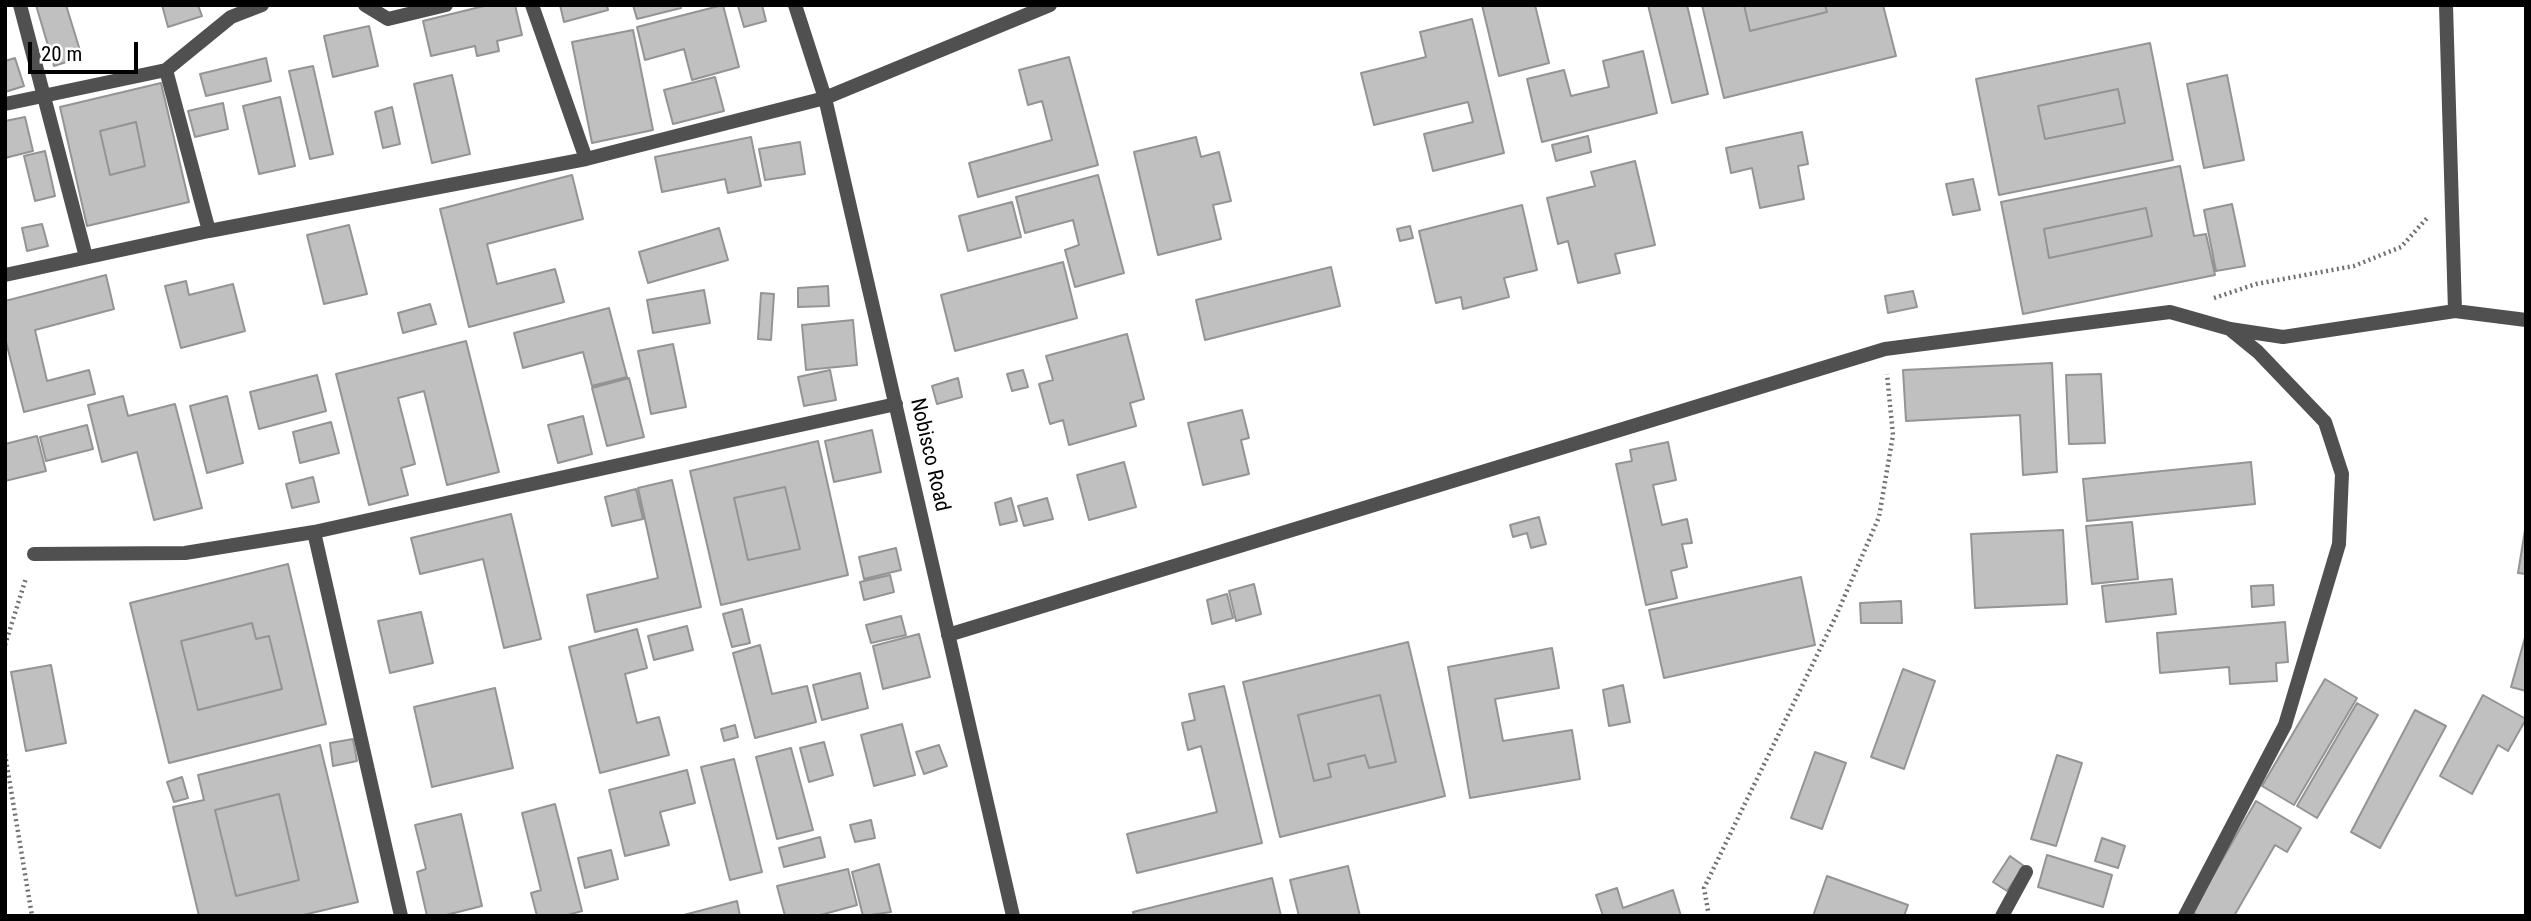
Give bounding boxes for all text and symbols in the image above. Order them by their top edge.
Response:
scale bar [32,28,142,72]
text: 20 m [41,42,82,66]
street label: Nobisco Road [904,396,954,514]

